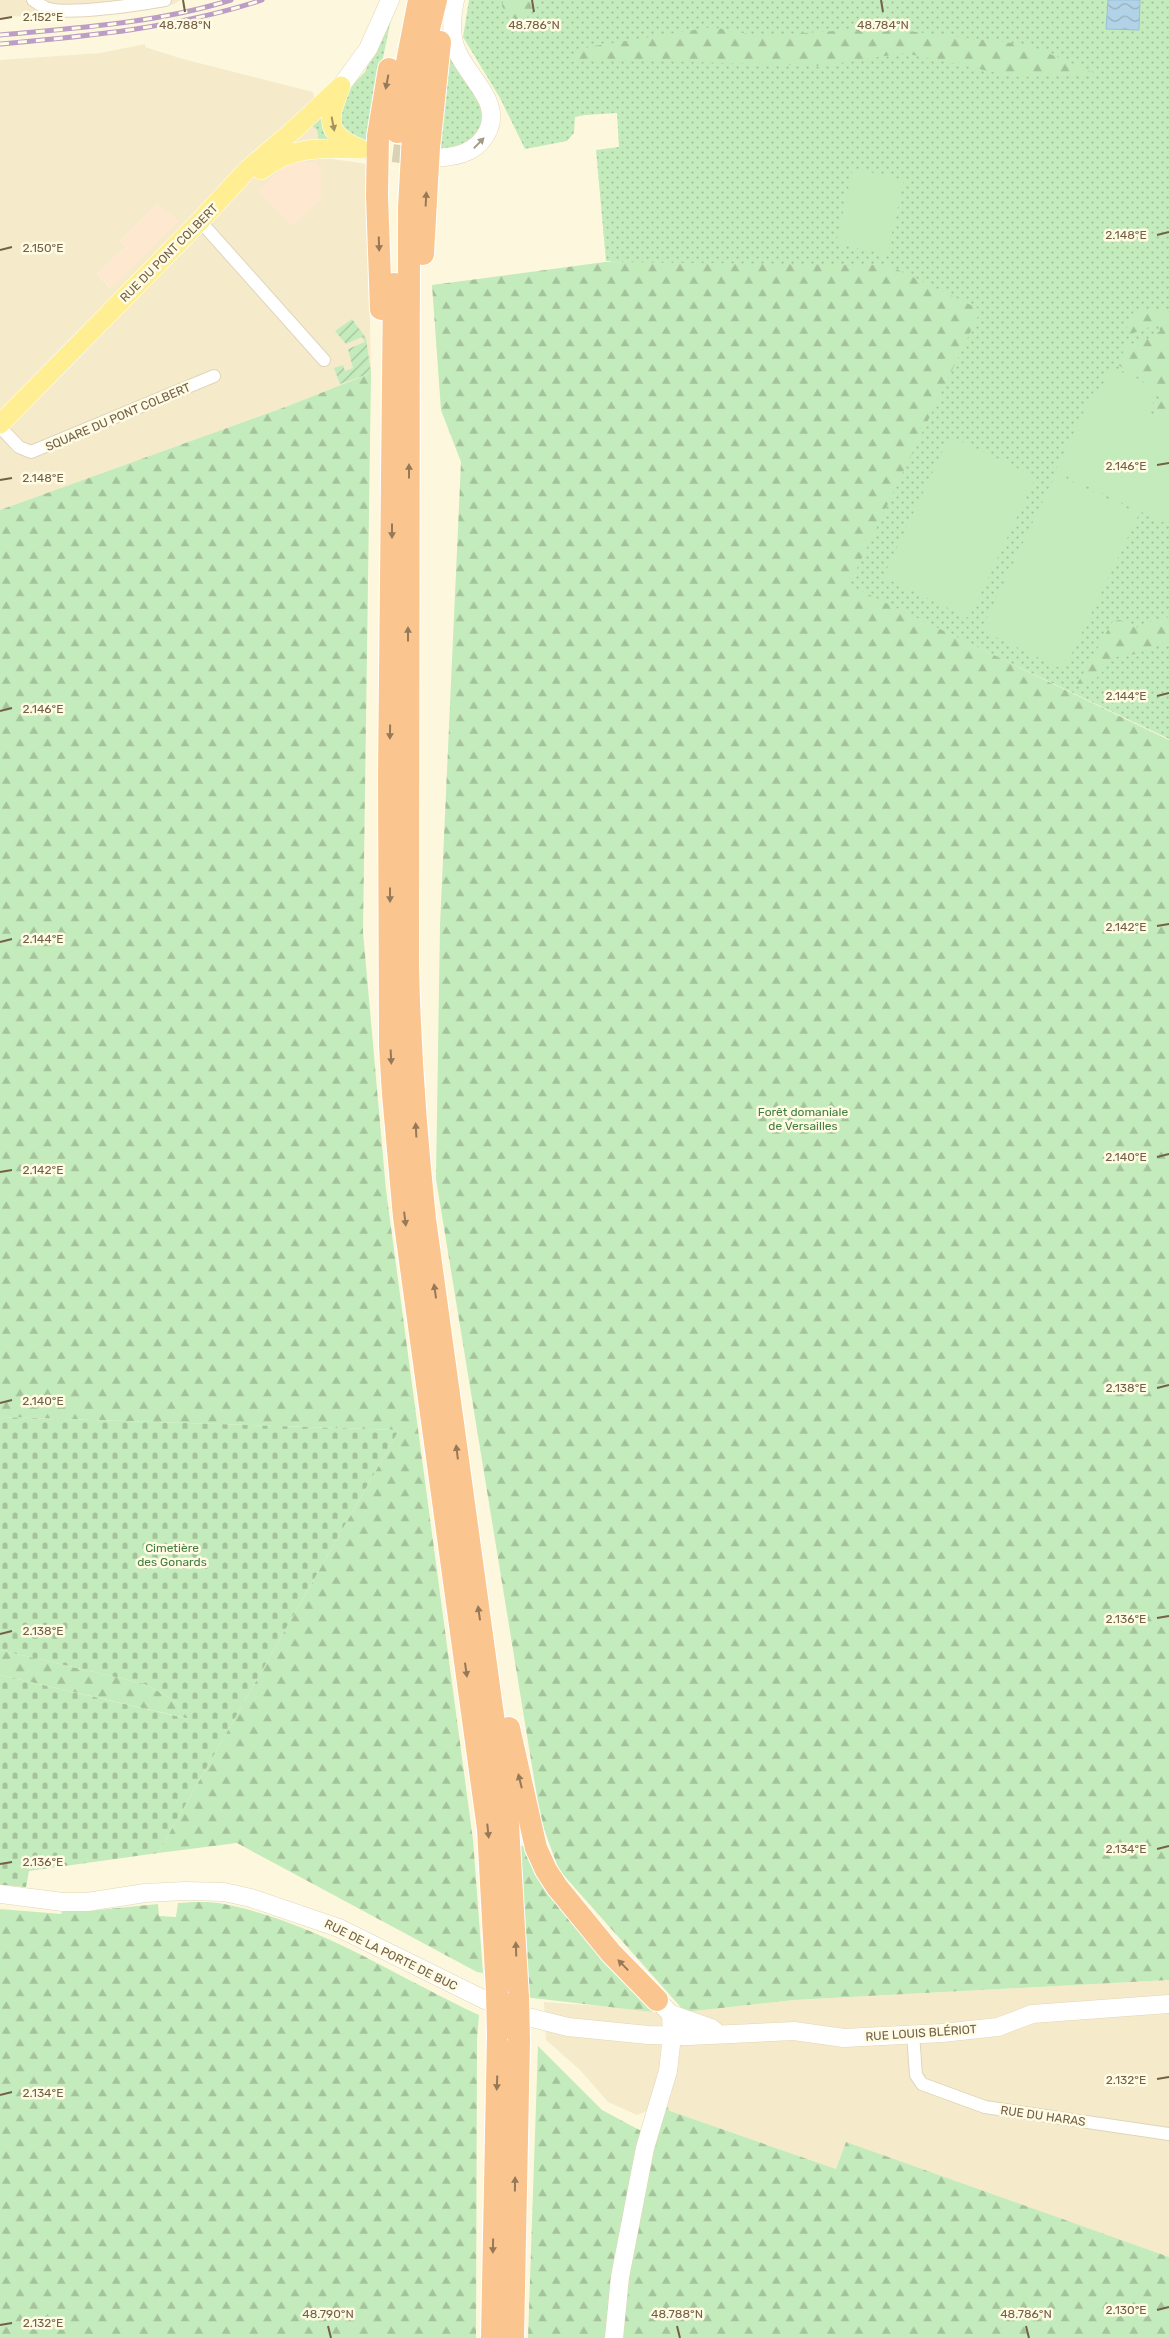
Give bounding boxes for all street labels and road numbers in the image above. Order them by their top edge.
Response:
street label: RUE DU PONT COLBERT [117,201,221,305]
street label: SQUARE DU PONT COLBERT [43,380,193,454]
street label: RUE DE LA PORTE DE BUC [322,1917,460,1993]
street label: RUE LOUIS BLÉRIOT [865,2022,977,2044]
street label: RUE DU HARAS [999,2103,1087,2129]

